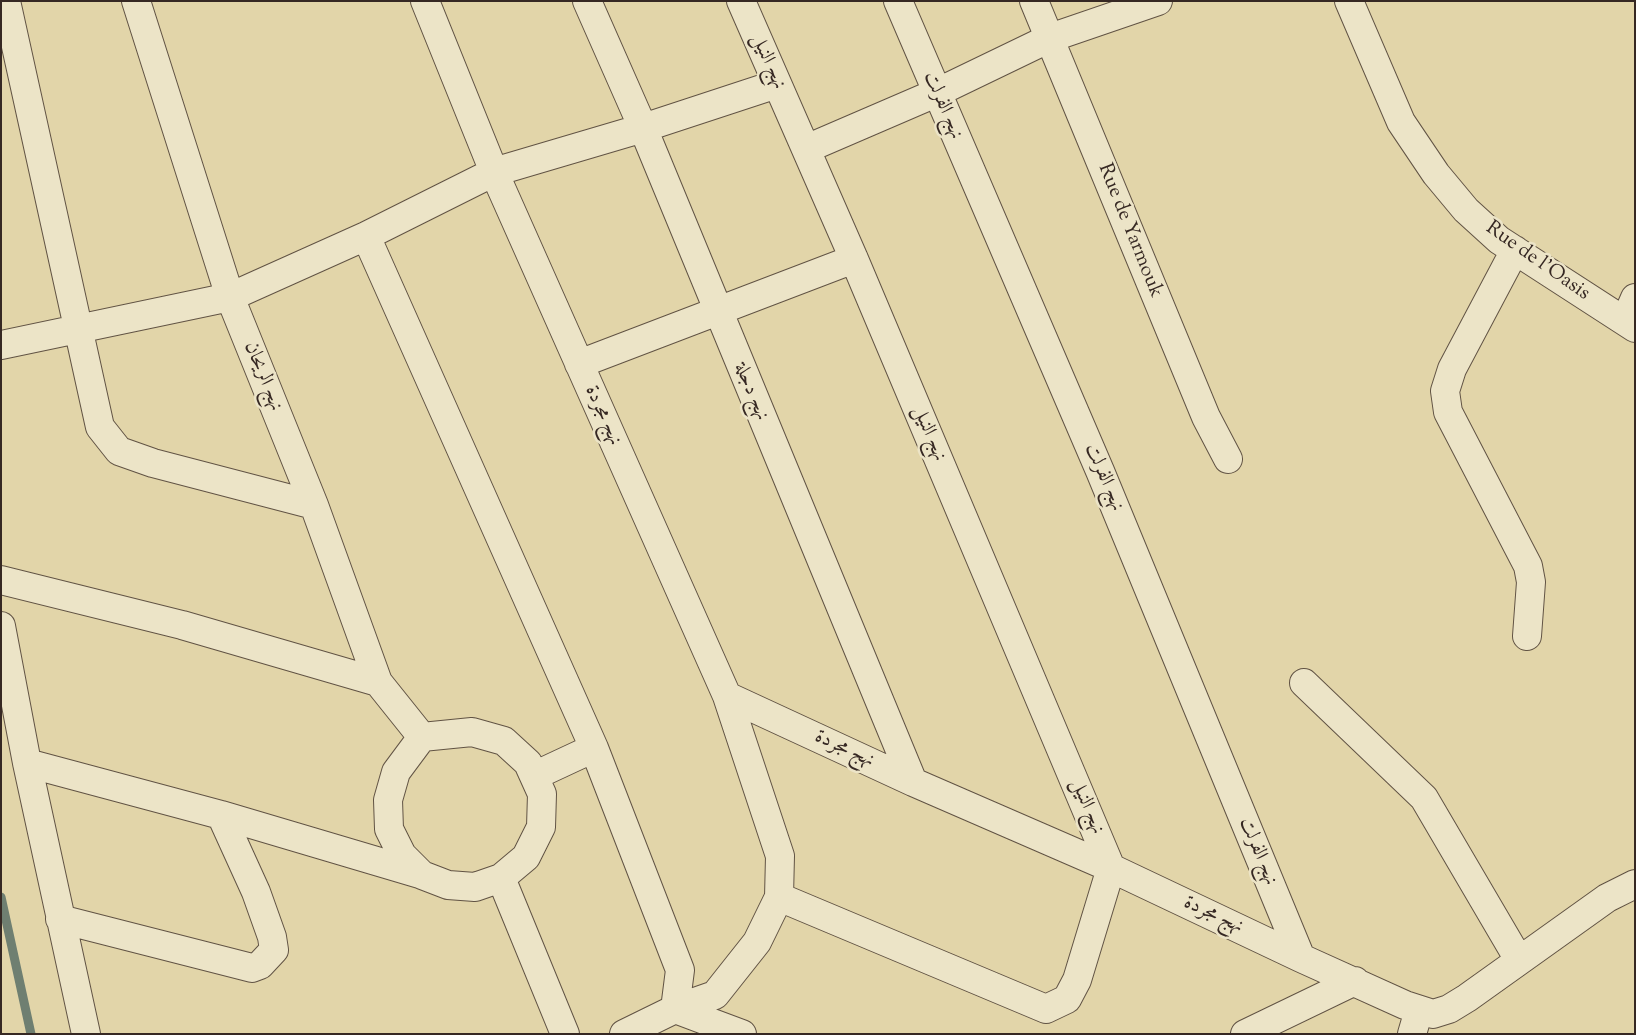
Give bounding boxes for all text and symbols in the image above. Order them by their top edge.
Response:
street label: نهج النيل [744,31,790,93]
street label: نهج الفرلت [917,69,967,143]
street label: Rue de Yarmouk [1091,160,1167,302]
street label: Rue de l'Oasis [1480,217,1594,307]
street label: نهج الريحان [237,339,287,415]
street label: نهج دجلة [727,359,773,425]
street label: نهج مجردة [578,382,626,450]
street label: نهج النيل [906,403,950,465]
street label: نهج الفرلت [1078,441,1128,515]
street label: نهج مجردة [810,726,878,774]
street label: نهج النيل [1064,776,1108,838]
street label: نهج الفرلت [1233,815,1281,889]
street label: نهج مجردة [1179,892,1247,940]

